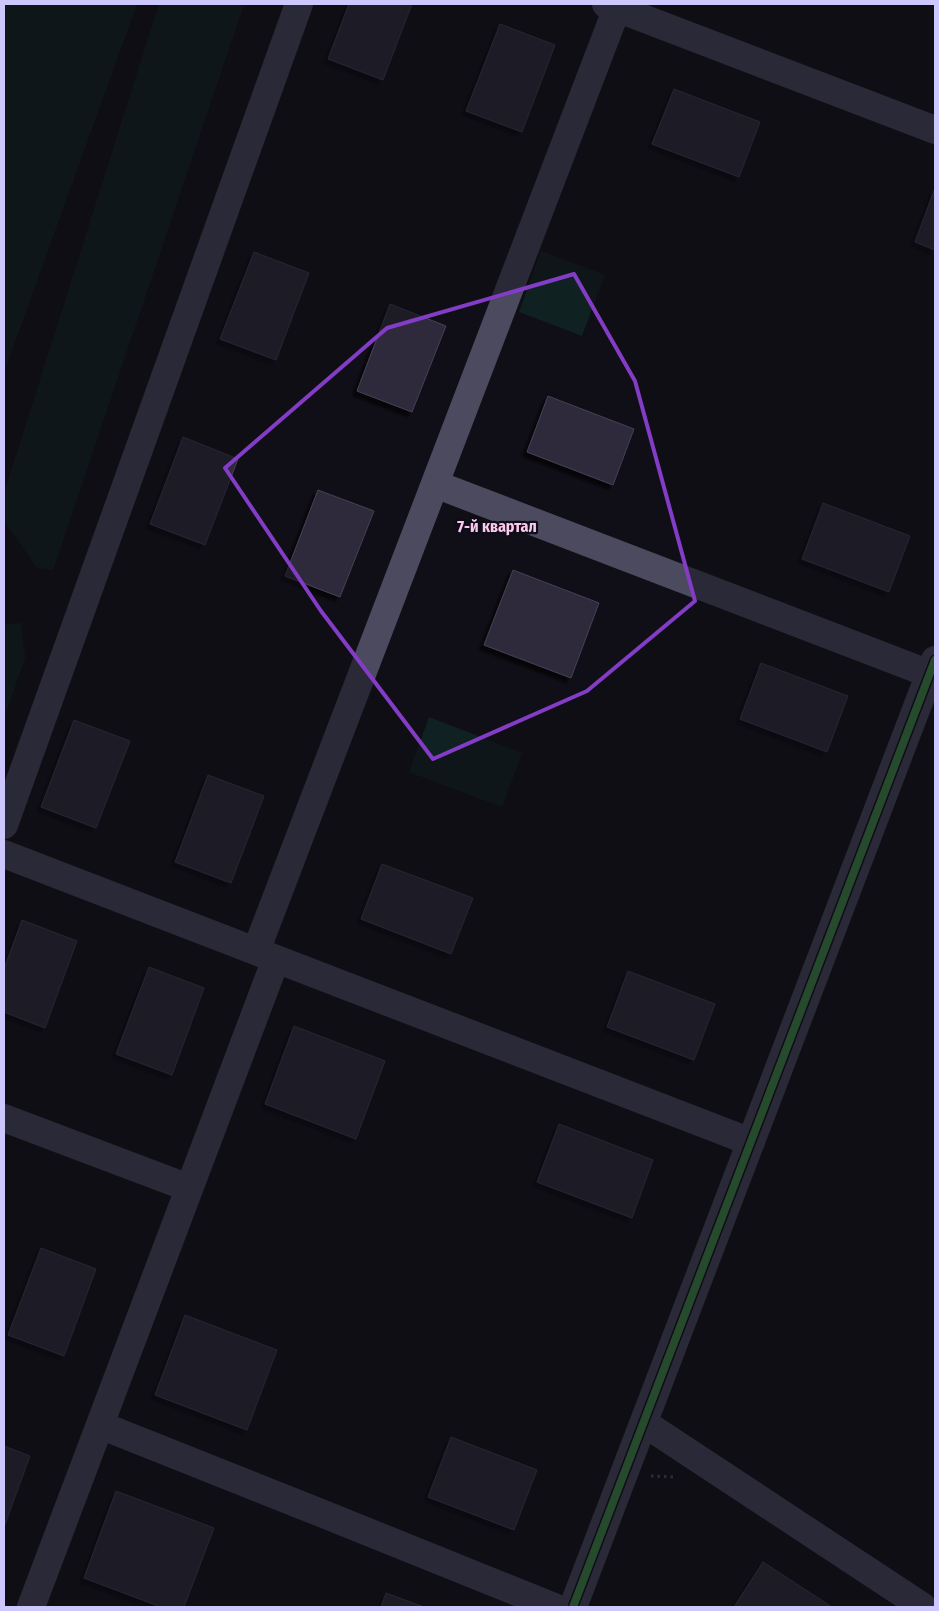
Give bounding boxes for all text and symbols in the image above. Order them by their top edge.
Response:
district label: 7-й квартал [457,517,537,536]

